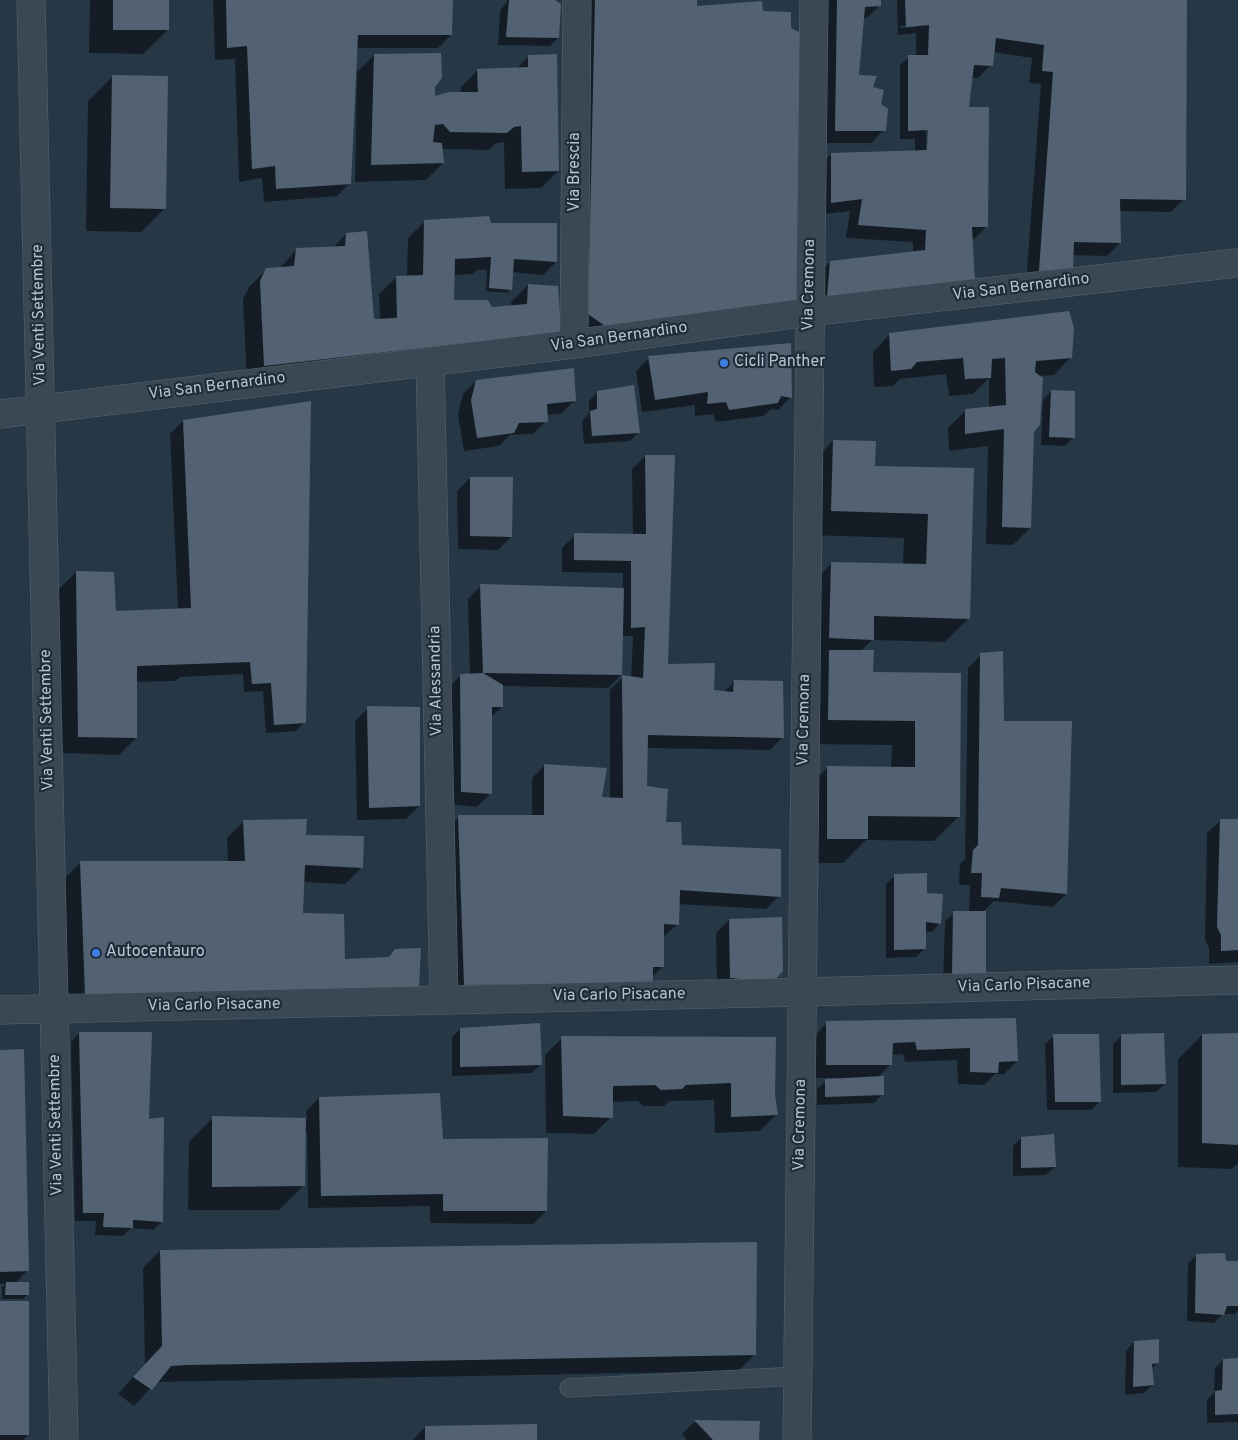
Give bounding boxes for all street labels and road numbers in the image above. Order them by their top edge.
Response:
street label: Via Brescia [566,132,586,212]
street label: Via Cremona [800,239,820,331]
street label: Via Venti Settembre [29,244,51,386]
street label: Via San Bernardino [951,270,1091,306]
street label: Via San Bernardino [549,319,689,357]
street label: Via San Bernardino [147,369,287,405]
street label: Via Alessandria [426,626,448,736]
street label: Via Venti Settembre [37,649,59,791]
street label: Via Cremona [795,674,815,766]
street label: Via Carlo Pisacane [957,974,1091,998]
street label: Via Carlo Pisacane [552,985,686,1007]
street label: Via Carlo Pisacane [147,995,281,1017]
street label: Via Venti Settembre [46,1054,68,1196]
street label: Via Cremona [791,1079,811,1171]

